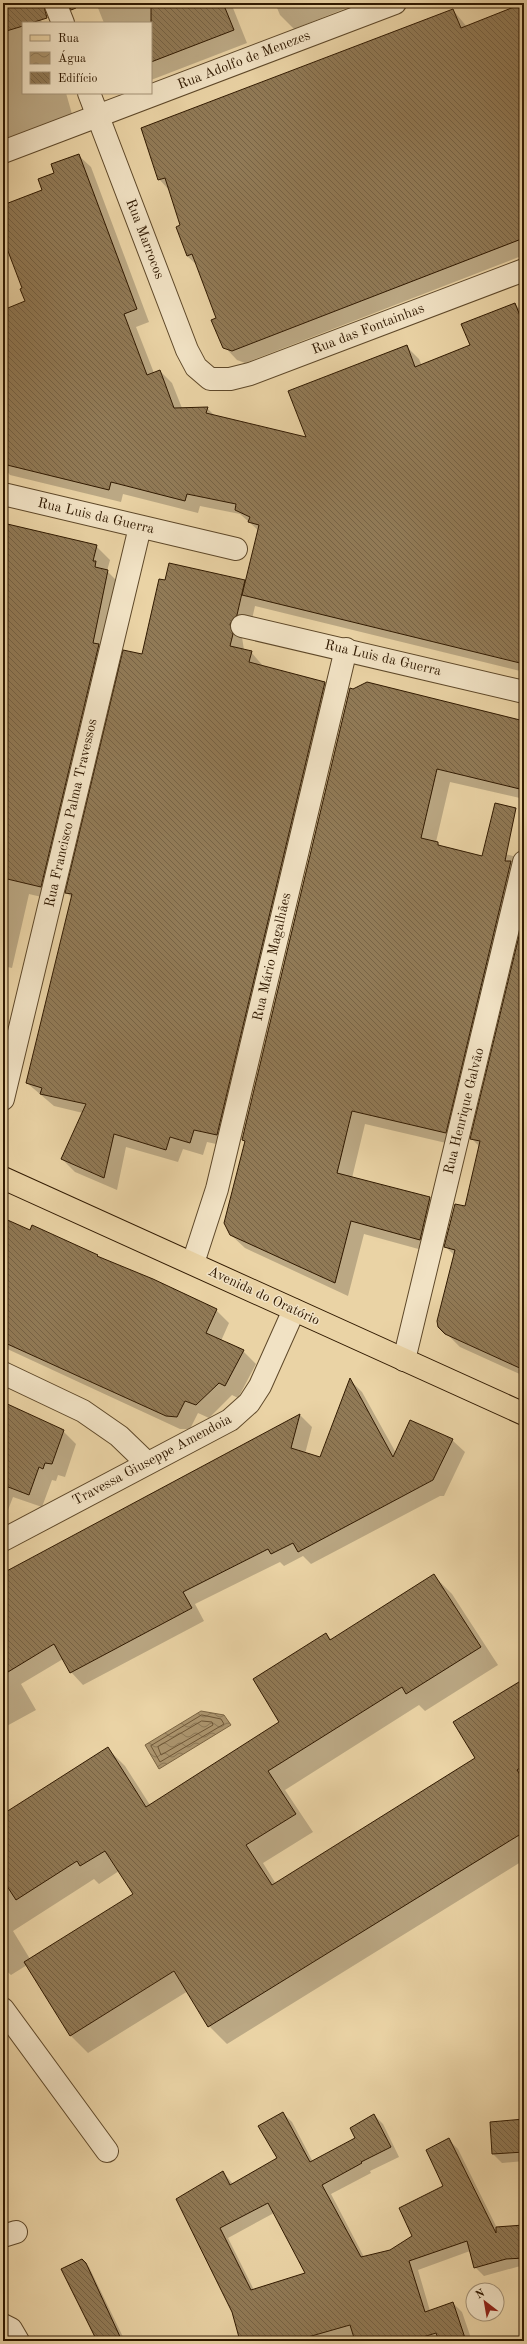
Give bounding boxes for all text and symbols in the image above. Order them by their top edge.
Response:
legend [22,22,152,94]
street label: Rua Adolfo de Menezes [176,28,312,92]
text: Rua [58,33,79,45]
text: Água [58,50,86,65]
text: Edifício [58,73,97,85]
street label: Rua Marrocos [123,197,167,281]
street label: Rua das Fontainhas [310,301,426,357]
street label: Rua Luis da Guerra [36,496,156,536]
street label: Rua Luis da Guerra [323,638,443,678]
street label: Rua Francisco Palma Travessos [42,717,100,909]
street label: Rua Mário Magalhães [250,891,294,1023]
street label: Rua Henrique Galvão [442,1046,487,1176]
street label: Avenida do Oratório [206,1264,322,1328]
street label: Travessa Giuseppe Amendoia [70,1412,234,1508]
north arrow [465,2282,505,2322]
text: N [474,2288,488,2302]

